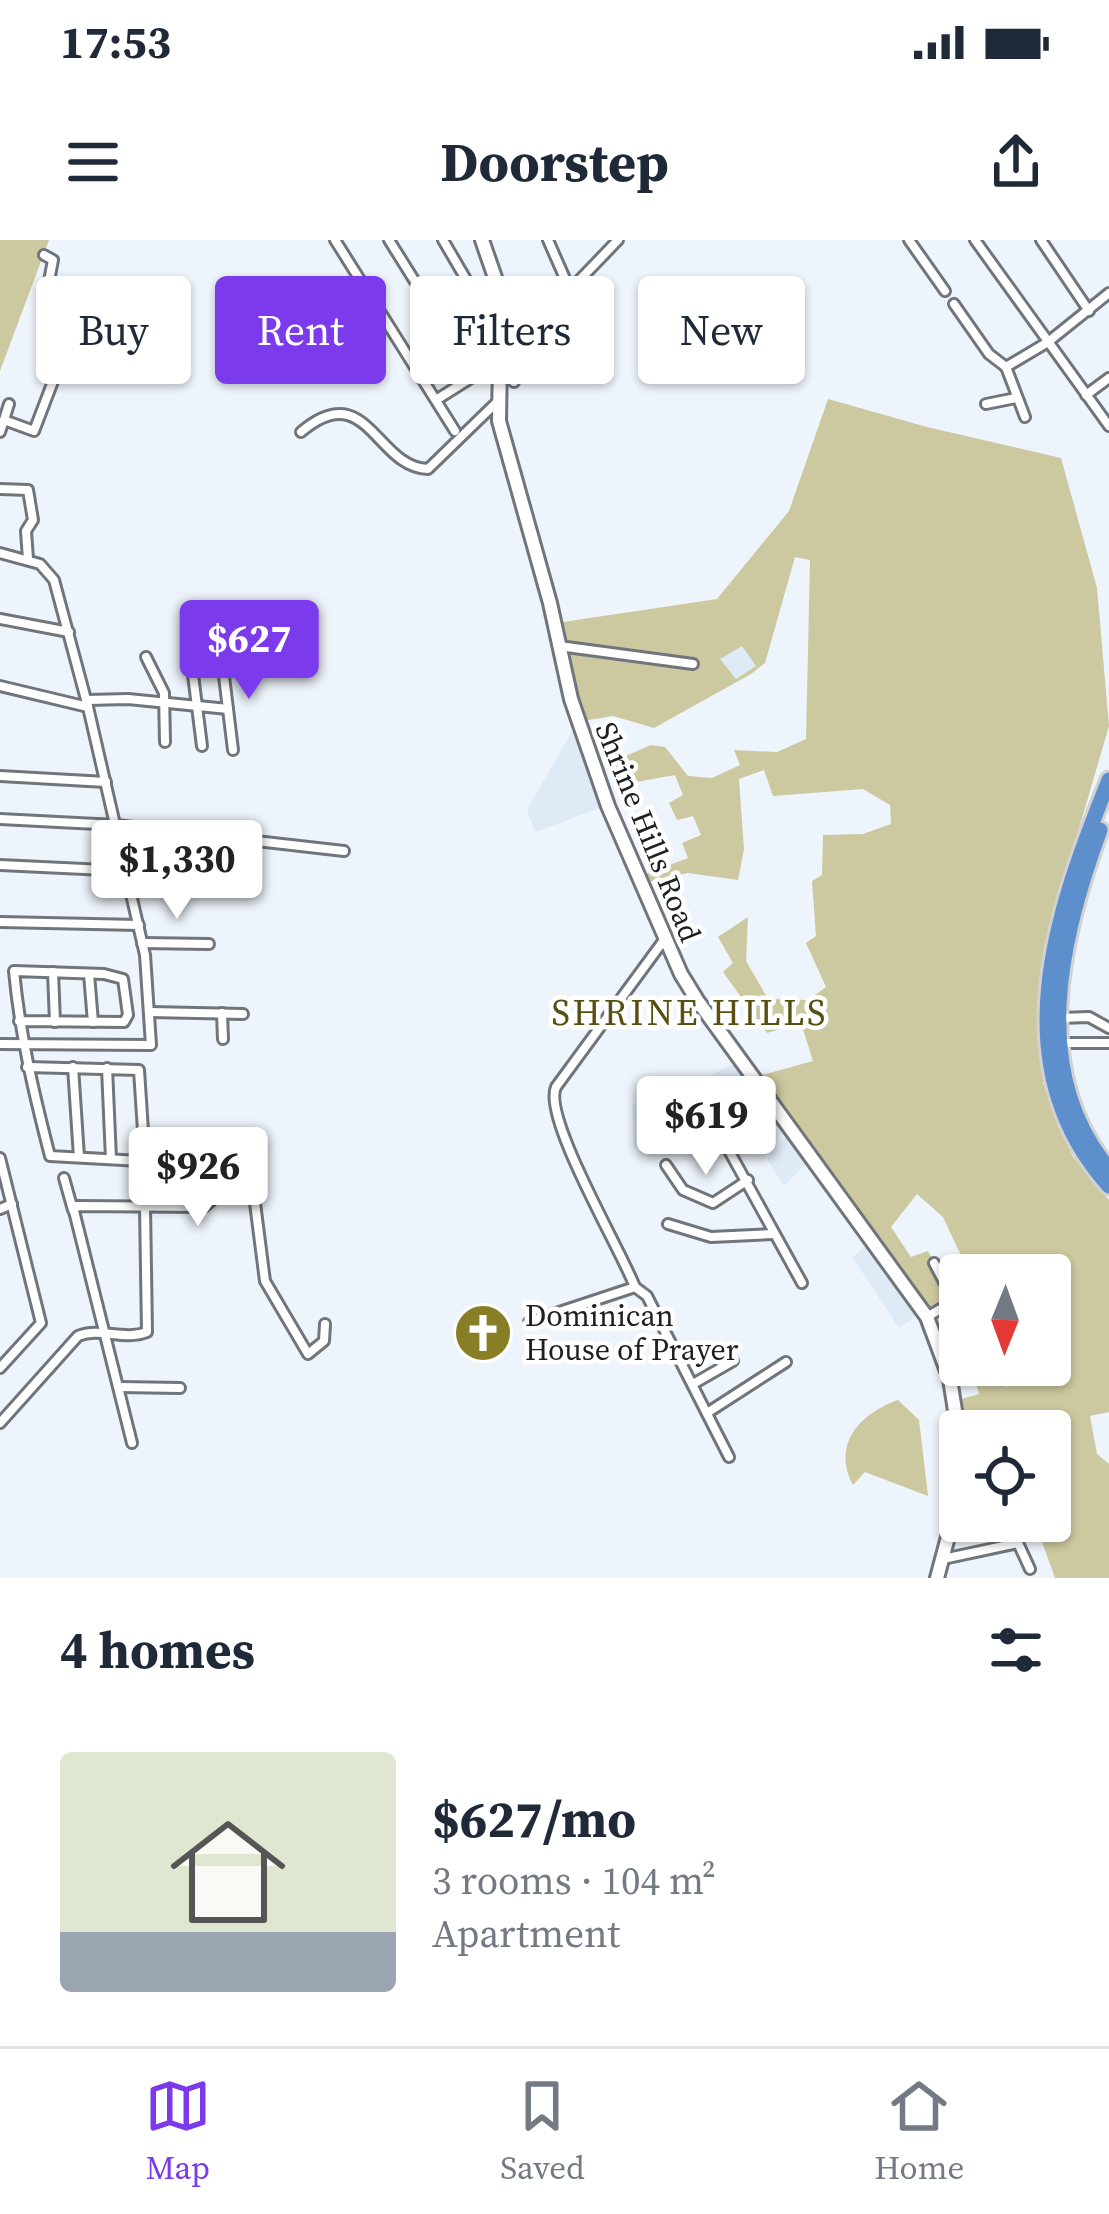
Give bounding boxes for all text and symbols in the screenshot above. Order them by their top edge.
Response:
text: 17:53 [60,11,171,73]
text: Doorstep [440,125,669,199]
icon: menu [60,129,126,195]
icon: share [983,129,1049,195]
chip: Buy [36,276,191,384]
chip: Rent [215,276,386,384]
chip: Filters [410,276,614,384]
chip: New [638,276,805,384]
pin: $627 [178,600,320,702]
text: $627 [207,612,291,665]
street label: Shrine Hills Road [586,716,711,948]
pin: $1,330 [79,820,275,922]
text: $1,330 [118,832,236,885]
district label: SHRINE HILLS [551,988,829,1037]
pin: $619 [635,1076,777,1178]
text: $619 [664,1088,748,1141]
pin: $926 [127,1127,269,1229]
text: $926 [156,1139,240,1192]
north arrow [939,1254,1071,1386]
map controls [939,1254,1071,1542]
place label: Dominican House of Prayer [525,1295,739,1370]
church icon: Dominican House of Prayer [452,1302,514,1364]
button: locate [939,1410,1071,1542]
text: 4 homes [60,1615,255,1685]
icon: filters [983,1617,1049,1683]
text: $627/mo [432,1784,636,1854]
icon: home [156,1800,300,1944]
text: 3 rooms · 104 m² [432,1854,716,1907]
text: Apartment [432,1907,620,1960]
tab: Map [145,2073,211,2190]
tab: Saved [500,2073,585,2190]
tab: Home [874,2073,964,2190]

